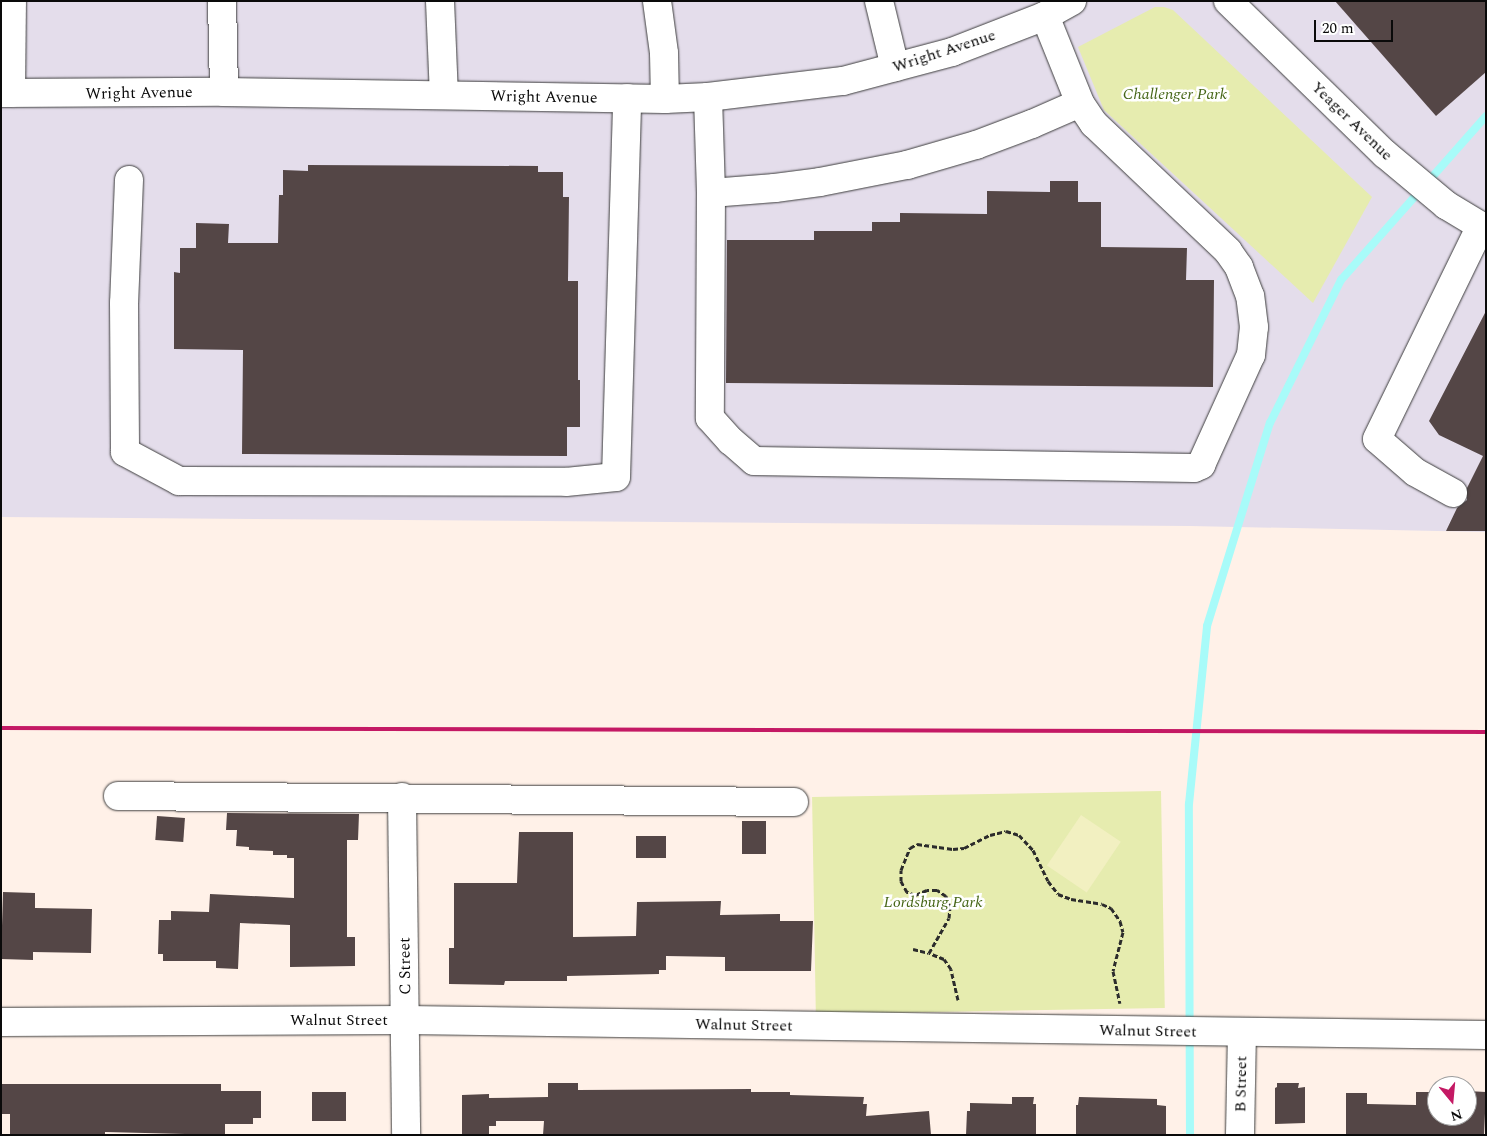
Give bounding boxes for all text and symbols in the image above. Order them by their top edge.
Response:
scale bar [1317,10,1396,42]
text: 20 m [1322,17,1354,40]
street label: Wright Avenue [890,25,998,77]
street label: Yeager Avenue [1307,77,1397,165]
street label: Wright Avenue [85,82,193,104]
park label: Challenger Park [1123,84,1227,104]
street label: Wright Avenue [490,86,598,108]
park label: Lordsburg Park [883,892,983,912]
street label: C Street [395,937,415,995]
street label: Walnut Street [290,1010,388,1030]
street label: Walnut Street [695,1015,793,1035]
street label: Walnut Street [1099,1021,1197,1041]
street label: B Street [1231,1056,1251,1112]
north arrow [1427,1076,1477,1126]
text: N [1448,1103,1465,1127]

